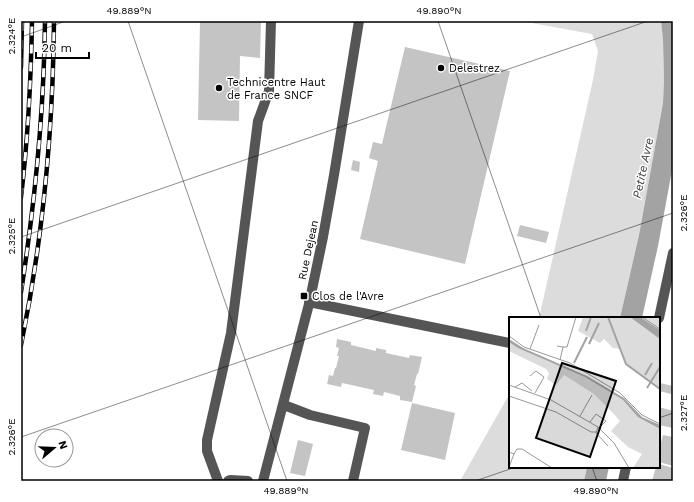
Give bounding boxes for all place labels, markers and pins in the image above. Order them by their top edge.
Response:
place label: Delestrez [449,62,500,75]
marker: Delestrez [436,63,446,73]
place label: Technicentre Haut de France SNCF [227,76,326,102]
marker: Technicentre Haut de France SNCF [214,83,224,93]
place label: Clos de l'Avre [312,290,384,303]
marker: Clos de l'Avre [299,291,309,301]

